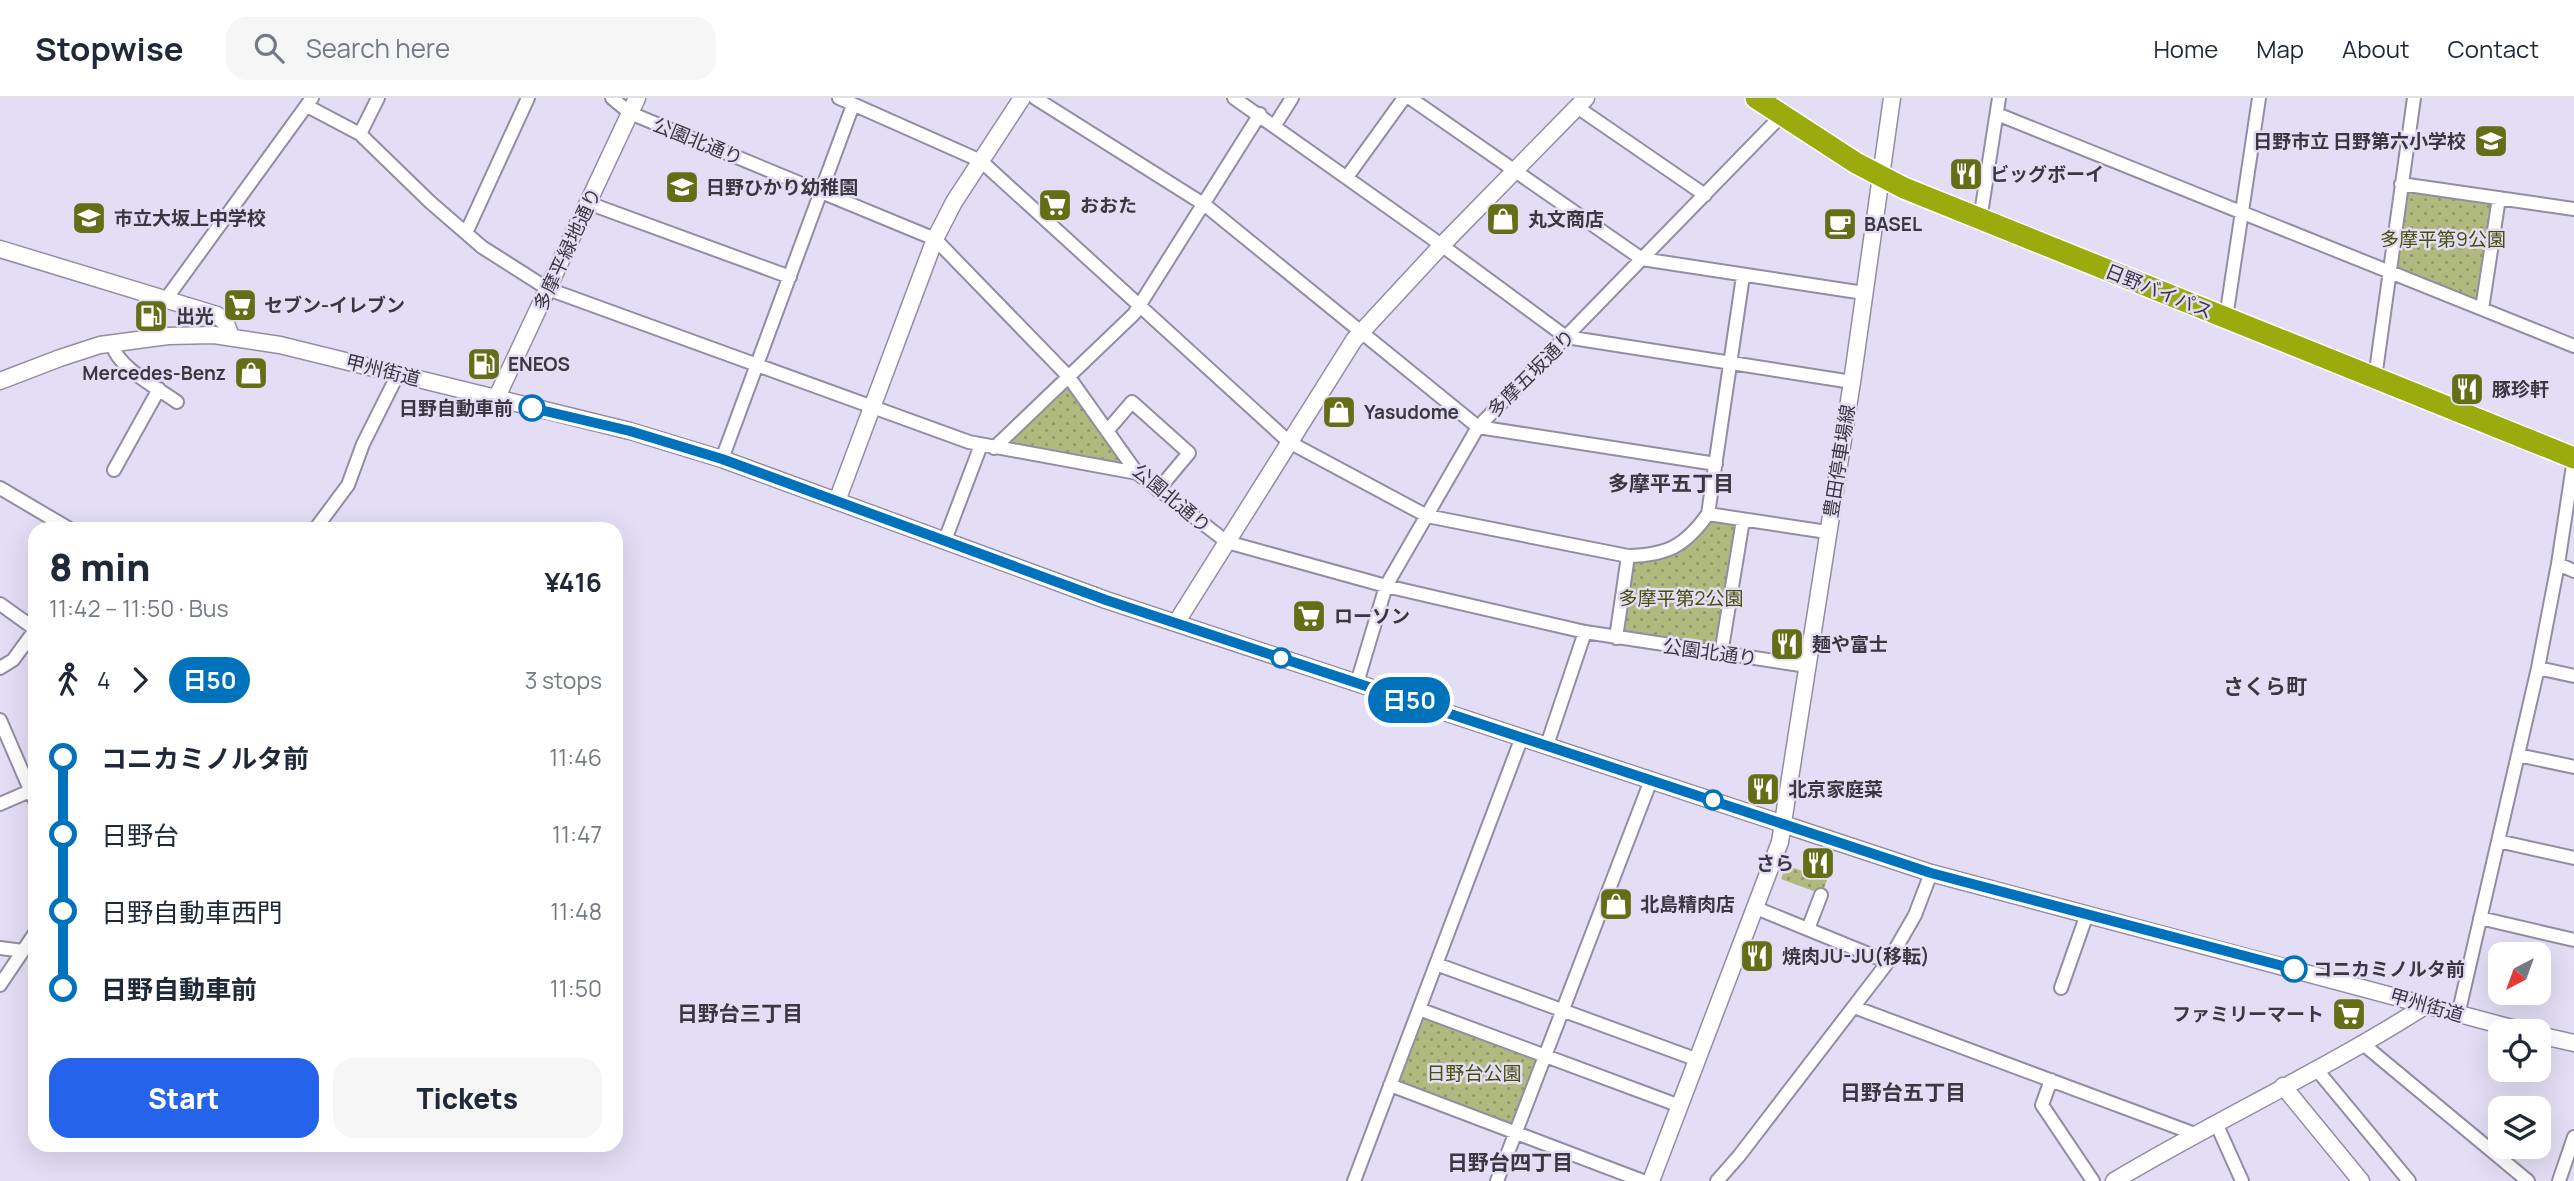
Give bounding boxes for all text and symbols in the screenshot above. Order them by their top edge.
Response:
search box [226,17,716,80]
text: Stopwise [35,26,184,71]
icon: search [250,29,288,67]
text: Search here [306,30,450,66]
text: Home [2153,32,2218,65]
text: Map [2256,32,2304,65]
text: About [2342,32,2410,65]
text: Contact [2448,32,2539,65]
street label: 公園北通り [649,111,747,171]
school or university icon: 日野市立 日野第六小学校 [2472,122,2510,160]
place label: 日野市立 日野第六小学校 [2253,128,2466,154]
restaurant icon: ビッグボーイ [1947,155,1985,193]
place label: ビッグボーイ [1990,161,2104,187]
school or university icon: 日野ひかり幼稚園 [663,168,701,206]
place label: 日野ひかり幼稚園 [706,174,858,200]
street label: 多摩平緑地通り [527,183,607,315]
supermarket icon: おおた [1036,186,1074,224]
place label: おおた [1080,192,1137,218]
school or university icon: 市立大坂上中学校 [70,199,108,237]
shop icon: 丸文商店 [1484,200,1522,238]
place label: 市立大坂上中学校 [114,205,266,231]
cafe icon: BASEL [1821,205,1859,243]
place label: 丸文商店 [1528,206,1604,232]
place label: BASEL [1864,211,1922,237]
park label: 多摩平第9公園 [2380,226,2506,252]
street label: 日野バイパス [2101,258,2217,324]
supermarket icon: セブン-イレブン [221,286,259,324]
place label: セブン-イレブン [264,292,405,318]
fuel station icon: 出光 [132,297,170,335]
place label: 出光 [176,303,214,329]
street label: 多摩五坂通り [1481,323,1581,423]
fuel station icon: ENEOS [465,345,503,383]
street label: 甲州街道 [343,348,423,392]
place label: ENEOS [508,351,570,377]
shop icon: Mercedes-Benz [232,354,270,392]
place label: Mercedes-Benz [82,360,226,386]
restaurant icon: 豚珍軒 [2448,370,2486,408]
place label: 豚珍軒 [2492,376,2549,402]
shop icon: Yasudome [1320,393,1358,431]
place label: 日野自動車前 [399,395,513,421]
marker: 日野自動車前 [519,395,545,421]
place label: Yasudome [1364,399,1459,425]
street label: 豊田停車場線 [1817,403,1861,519]
street label: 公園北通り [1127,458,1217,538]
district label: 多摩平五丁目 [1608,469,1734,497]
text: 8 min [49,540,151,592]
text: ¥416 [545,564,602,600]
park label: 多摩平第2公園 [1619,585,1743,611]
text: 11:42 – 11:50 · Bus [49,592,228,624]
supermarket icon: ローソン [1290,597,1328,635]
place label: ローソン [1334,603,1410,629]
restaurant icon: 麺や富士 [1768,625,1806,663]
place label: 麺や富士 [1812,631,1888,657]
street label: 公園北通り [1661,633,1759,671]
unlabelled marker [1271,648,1291,668]
icon: walk [49,661,87,699]
icon: forward [121,661,159,699]
text: 日50 [183,663,236,696]
text: 4 [97,664,111,696]
text: 3 stops [525,664,602,696]
district label: さくら町 [2223,672,2307,700]
line badge: 日50 [1369,677,1449,723]
text: 日50 [1382,683,1436,716]
text: コニカミノルタ前 [101,740,309,776]
text: 11:46 [549,741,602,773]
restaurant icon: 北京家庭菜 [1744,770,1782,808]
place label: 北京家庭菜 [1788,776,1883,802]
unlabelled marker [1703,790,1723,810]
text: 日野台 [101,817,179,853]
text: 11:47 [552,818,602,850]
restaurant icon: さら [1799,844,1837,882]
place label: さら [1756,850,1794,876]
shop icon: 北島精肉店 [1597,885,1635,923]
place label: 北島精肉店 [1640,891,1735,917]
text: 日野自動車西門 [101,894,283,930]
text: 11:48 [550,895,602,927]
restaurant icon: 焼肉JU-JU(移転) [1738,937,1776,975]
north arrow [2488,942,2552,1004]
map controls [2488,942,2551,1159]
place label: 焼肉JU-JU(移転) [1782,943,1930,969]
marker: コニカミノルタ前 [2281,956,2307,982]
place label: コニカミノルタ前 [2313,956,2465,982]
text: 日野自動車前 [101,971,257,1007]
text: 11:50 [550,972,602,1004]
street label: 甲州街道 [2387,982,2467,1028]
supermarket icon: ファミリーマート [2330,995,2368,1033]
district label: 日野台三丁目 [677,999,803,1027]
place label: ファミリーマート [2172,1001,2324,1027]
button: locate [2488,1019,2551,1082]
button: Start [49,1058,319,1138]
button: Tickets [333,1058,602,1138]
park label: 日野台公園 [1426,1060,1522,1086]
district label: 日野台五丁目 [1840,1078,1966,1106]
button: layers [2488,1096,2551,1159]
district label: 日野台四丁目 [1447,1148,1573,1176]

